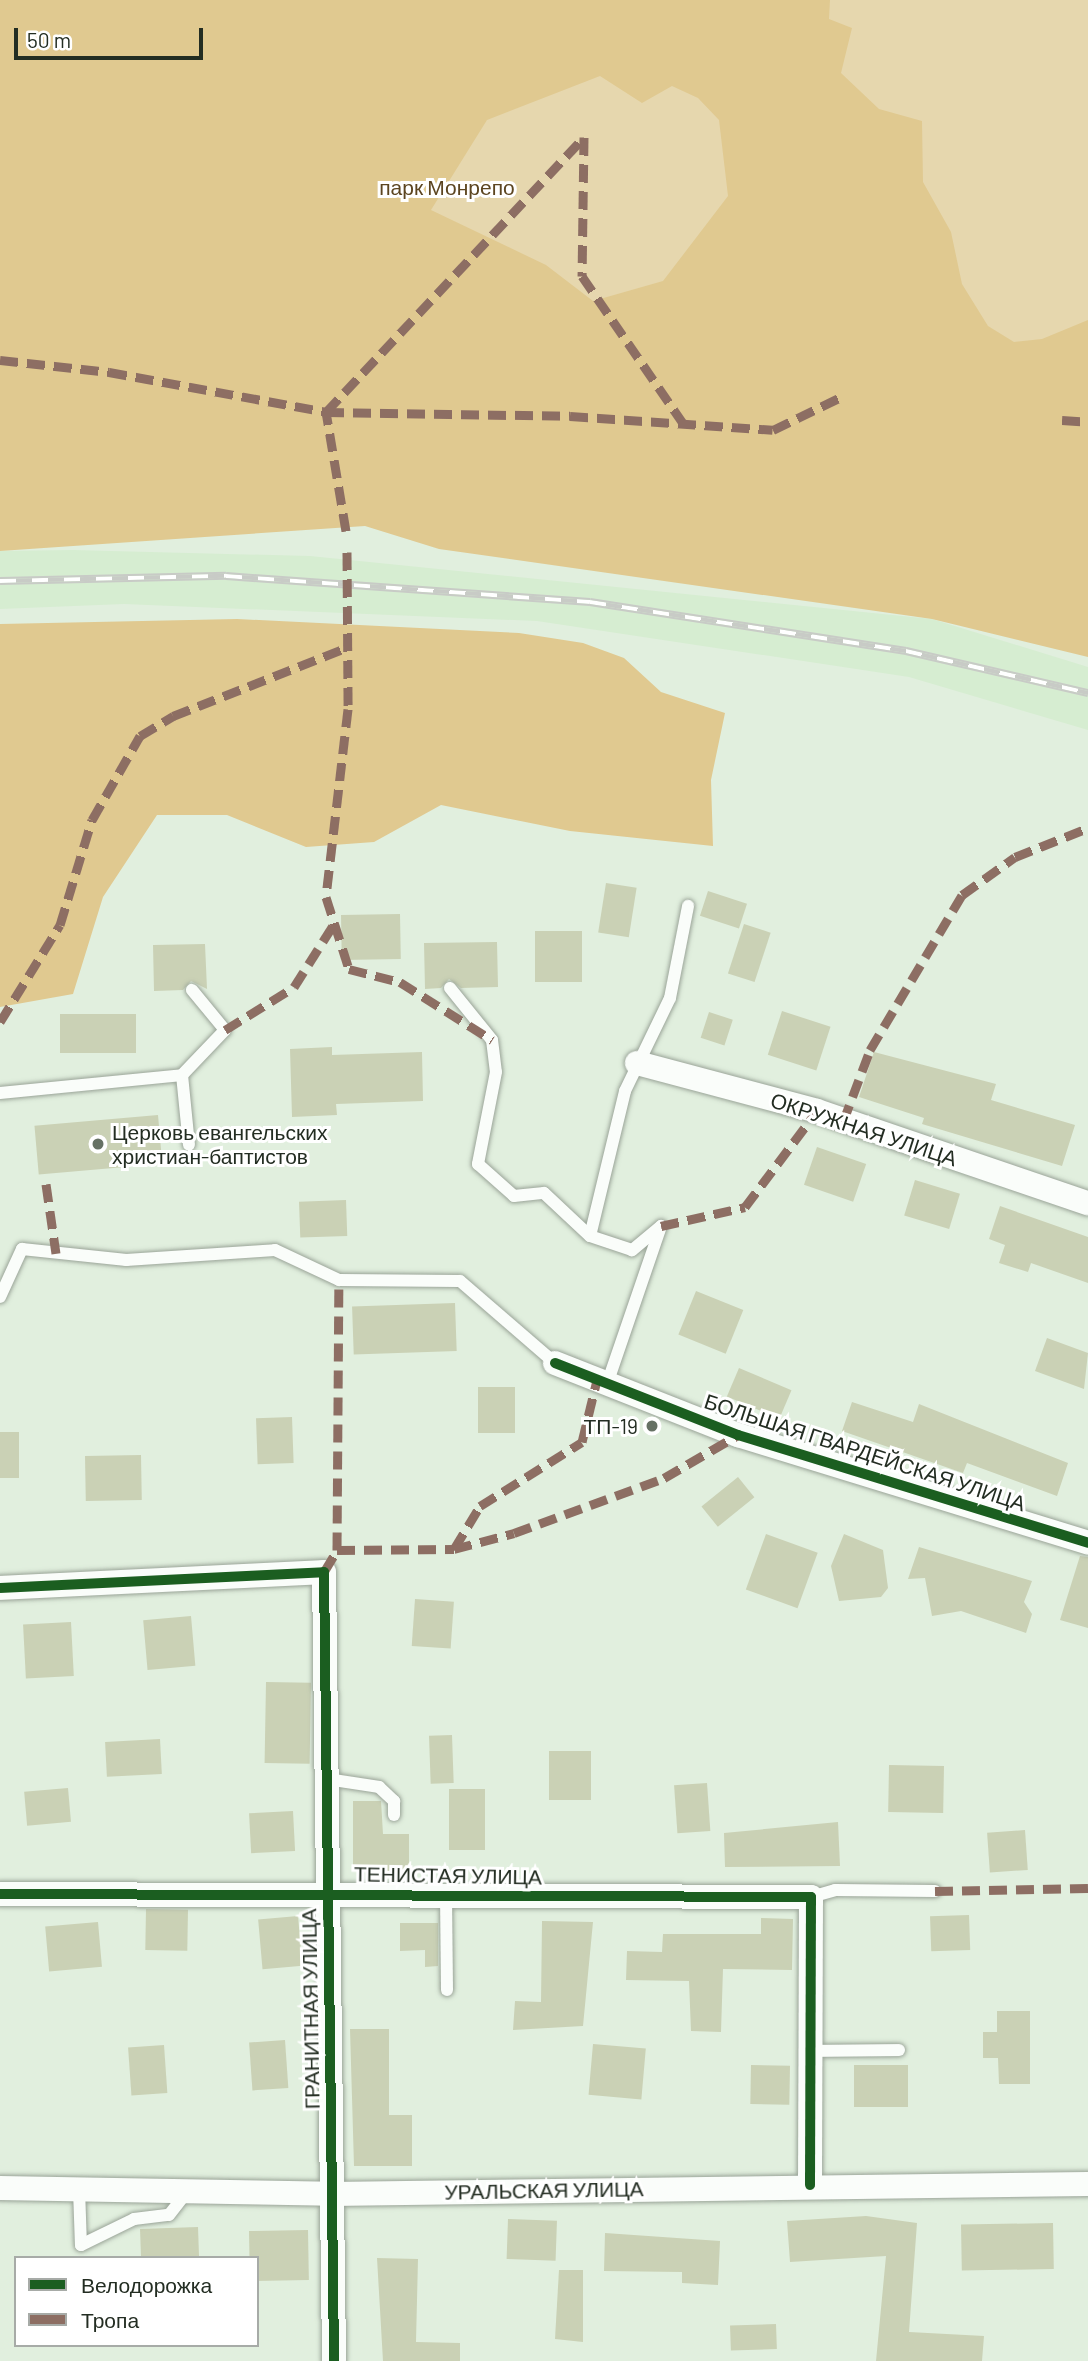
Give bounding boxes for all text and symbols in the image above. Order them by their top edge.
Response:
scale bar [18,14,206,58]
text: 50 m [27,27,71,52]
park label: парк Монрепо [379,174,515,200]
street label: ОКРУЖНАЯ УЛИЦА [768,1087,960,1171]
place label: Церковь евангельских христиан-баптистов [112,1119,327,1169]
marker: Церковь евангельских христиан-баптистов [90,1136,106,1152]
street label: БОЛЬШАЯ ГВАРДЕЙСКАЯ УЛИЦА [701,1388,1029,1516]
place label: ТП-19 [584,1413,638,1439]
marker: ТП-19 [644,1418,660,1434]
street label: ТЕНИСТАЯ УЛИЦА [354,1861,542,1889]
street label: ГРАНИТНАЯ УЛИЦА [296,1908,324,2110]
street label: УРАЛЬСКАЯ УЛИЦА [444,2176,644,2204]
legend [14,2256,259,2347]
text: Велодорожка [81,2272,212,2297]
text: Тропа [81,2307,139,2332]

